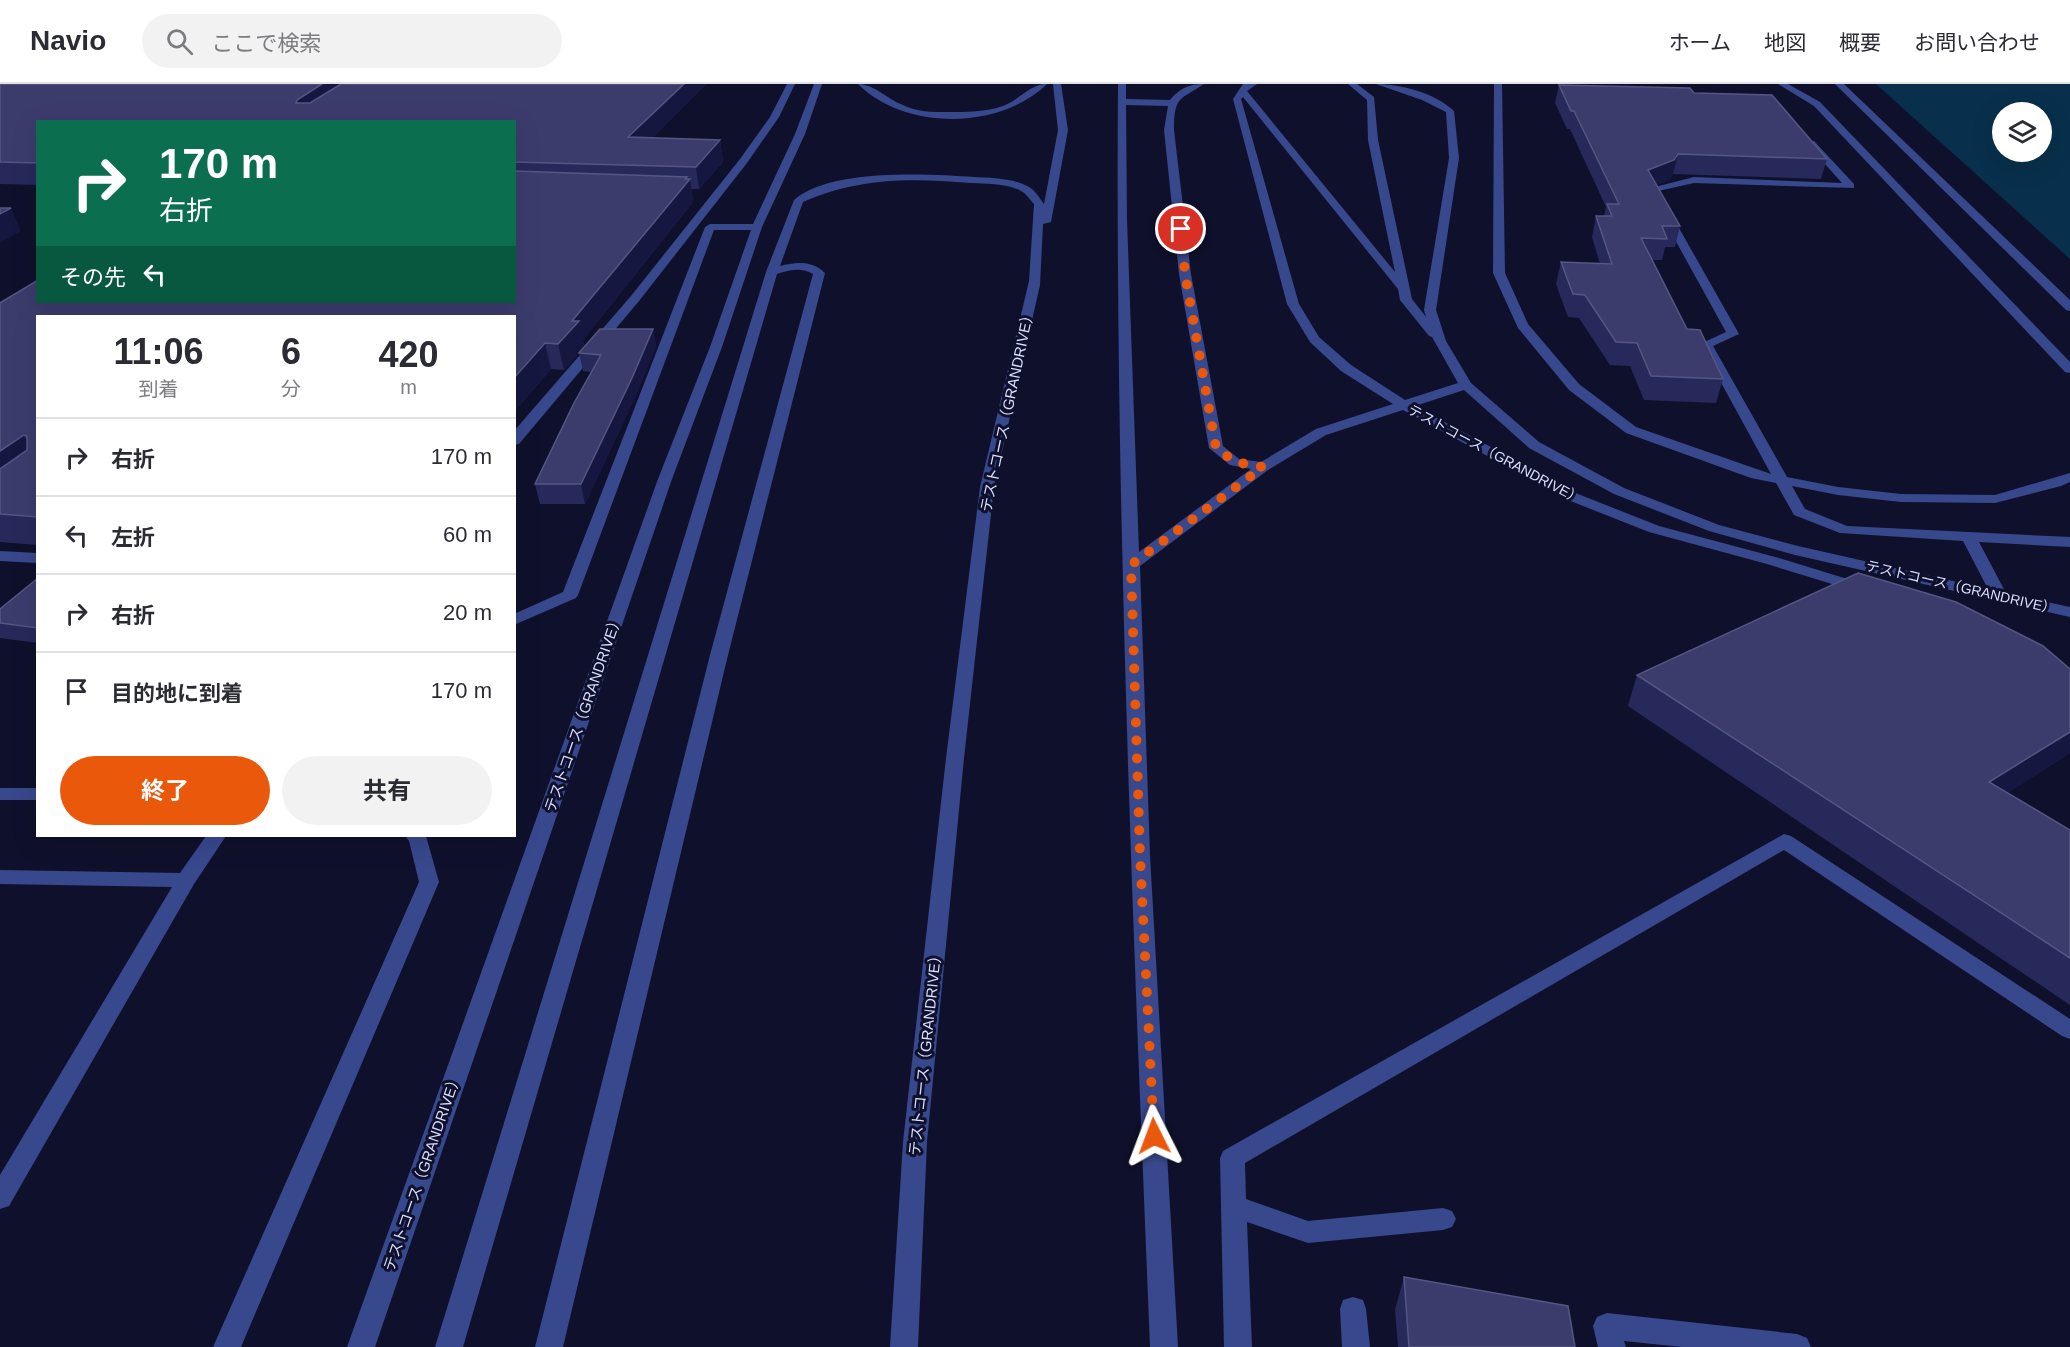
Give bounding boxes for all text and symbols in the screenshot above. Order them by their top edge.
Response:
search box [142,14,562,68]
text: Navio [30,25,106,56]
icon: search [163,25,196,58]
text: ここで検索 [211,31,321,56]
text: ホーム [1669,31,1731,54]
text: 地図 [1764,31,1806,54]
text: 概要 [1839,31,1881,54]
text: お問い合わせ [1914,31,2040,54]
map controls [1992,102,2052,162]
button: layers [1992,102,2052,162]
text: 170 m [159,140,278,187]
icon: right [60,144,138,222]
text: 右折 [159,196,213,226]
pin [1155,203,1206,254]
icon: arrive [1164,212,1197,245]
icon: left [138,258,171,291]
text: その先 [60,265,126,290]
street label: テストコース（GRANDRIVE） [977,306,1037,514]
text: 11:06 [113,331,204,372]
text: 6 [281,331,301,372]
text: 420 [378,334,439,375]
text: m [400,376,417,398]
text: 到着 [138,378,178,400]
text: 分 [281,378,301,400]
street label: テストコース（GRANDRIVE） [1405,401,1585,507]
icon: right [60,441,93,474]
text: 170 m [431,444,492,469]
text: 右折 [111,447,155,472]
icon: left [60,519,93,552]
text: 60 m [443,522,492,547]
text: 左折 [111,525,155,550]
street label: テストコース（GRANDRIVE） [1864,557,2058,617]
icon: right [60,597,93,630]
text: 20 m [443,600,492,625]
text: 右折 [111,603,155,628]
street label: テストコース（GRANDRIVE） [541,612,625,814]
icon: arrive [60,675,93,708]
text: 170 m [431,678,492,703]
text: 目的地に到着 [111,681,243,706]
button: 終了 [60,756,270,825]
button: 共有 [282,756,492,825]
street label: テストコース（GRANDRIVE） [906,947,944,1157]
street label: テストコース（GRANDRIVE） [380,1071,464,1273]
position arrow [1122,1104,1186,1168]

